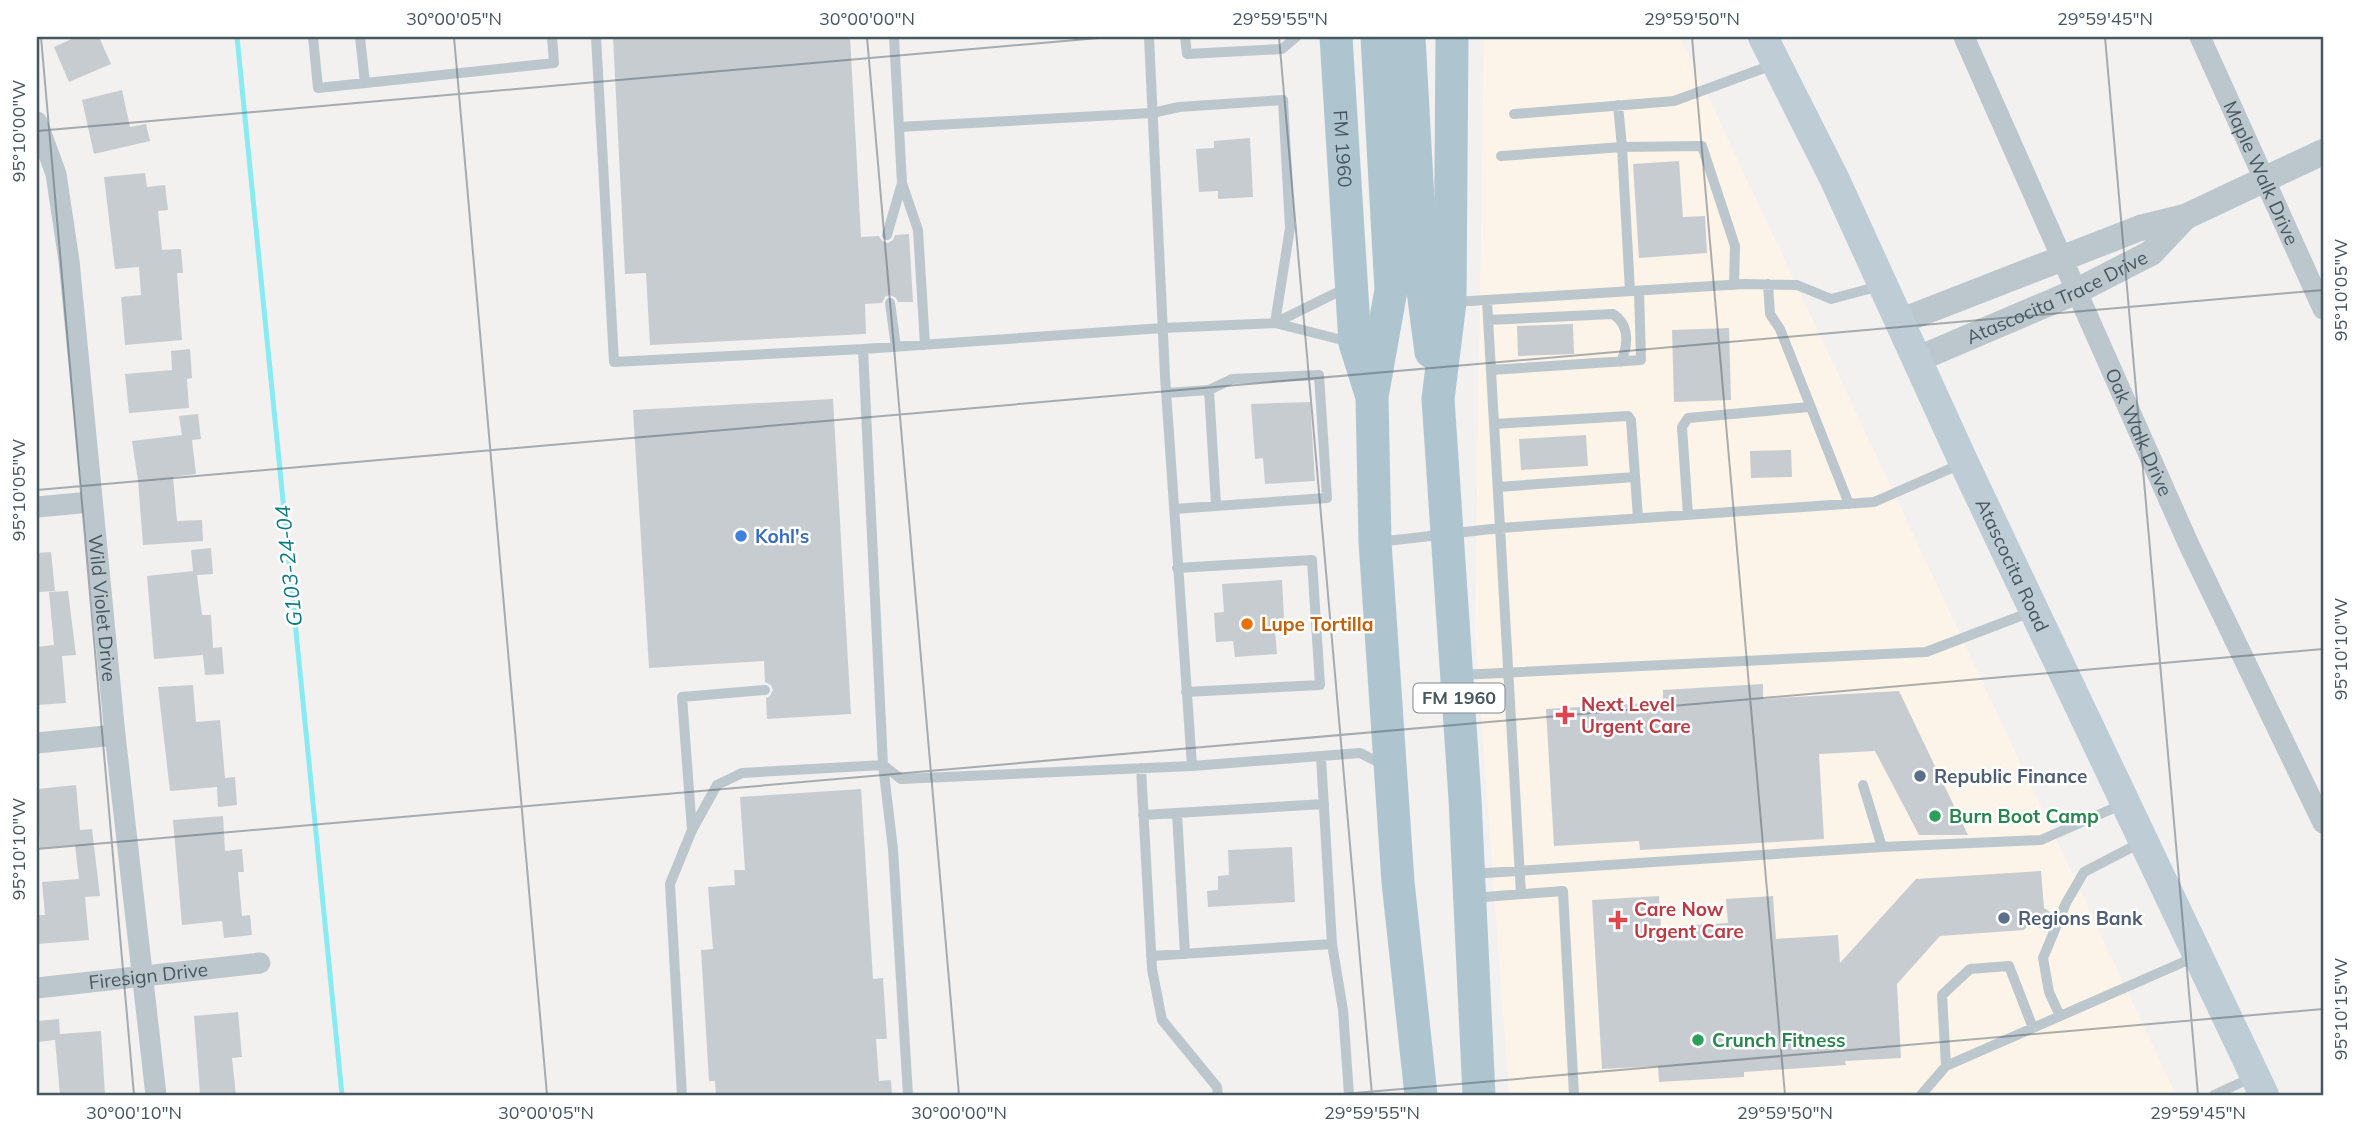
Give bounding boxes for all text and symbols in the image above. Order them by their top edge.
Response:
text: 30°00'05"N [406,7,502,30]
text: 30°00'00"N [819,7,915,30]
text: 29°59'55"N [1232,7,1328,30]
text: 29°59'50"N [1644,7,1740,30]
text: 29°59'45"N [2057,7,2153,30]
text: 95°10'00"W [7,80,30,182]
street label: Maple Walk Drive [2218,97,2304,249]
street label: FM 1960 [1329,109,1357,188]
text: 95°10'05"W [2329,239,2352,341]
street label: Atascocita Trace Drive [1962,245,2151,349]
street label: Oak Walk Drive [2100,364,2178,500]
text: 95°10'05"W [7,439,30,541]
street label: Atascocita Road [1970,494,2054,636]
water label: G103-24-04 [269,504,307,628]
place label: Kohl's [755,524,809,548]
marker: Kohl's [733,528,749,544]
street label: Wild Violet Drive [84,533,122,683]
text: 95°10'10"W [2329,598,2352,700]
place label: Lupe Tortilla [1261,612,1374,636]
marker: Lupe Tortilla [1239,616,1255,632]
road number: FM 1960 [1414,684,1504,712]
place label: Next Level Urgent Care [1581,692,1691,738]
marker: Next Level Urgent Care [1555,705,1575,725]
place label: Republic Finance [1934,764,2087,788]
marker: Republic Finance [1912,768,1928,784]
text: 95°10'10"W [7,798,30,900]
place label: Burn Boot Camp [1949,804,2099,828]
marker: Burn Boot Camp [1927,808,1943,824]
place label: Care Now Urgent Care [1634,897,1744,943]
place label: Regions Bank [2018,906,2143,930]
marker: Care Now Urgent Care [1608,910,1628,930]
marker: Regions Bank [1996,910,2012,926]
street label: Firesign Drive [87,957,209,994]
text: 95°10'15"W [2329,958,2352,1060]
place label: Crunch Fitness [1712,1028,1845,1052]
marker: Crunch Fitness [1690,1032,1706,1048]
text: 30°00'10"N [86,1101,182,1124]
text: 30°00'05"N [498,1101,594,1124]
text: 30°00'00"N [911,1101,1007,1124]
text: 29°59'55"N [1324,1101,1420,1124]
text: 29°59'50"N [1737,1101,1833,1124]
text: 29°59'45"N [2150,1101,2246,1124]

